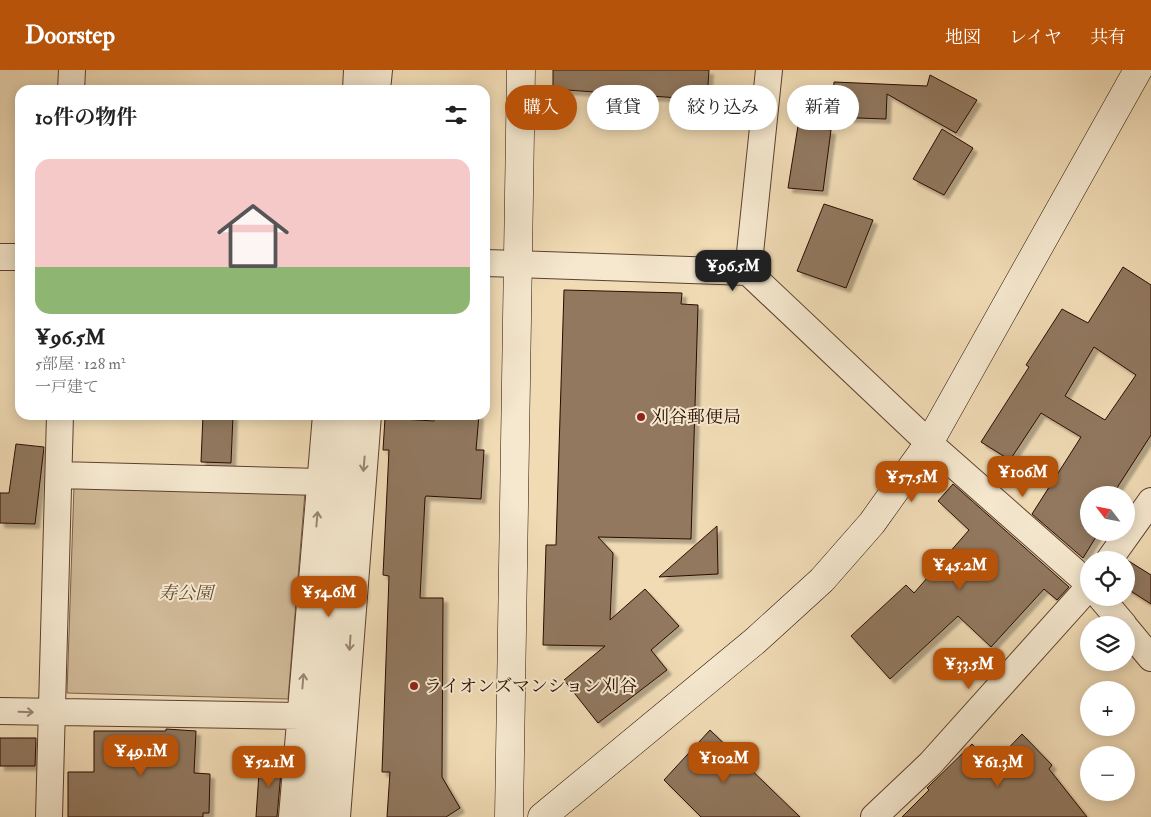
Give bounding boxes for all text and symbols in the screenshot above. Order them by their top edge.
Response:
text: Doorstep [25,20,115,51]
text: 地図 [945,26,981,49]
text: レイヤ [1009,26,1062,49]
text: 共有 [1090,26,1126,49]
chip: 購入 [505,85,577,130]
chip: 賃貸 [587,85,659,130]
chip: 絞り込み [669,85,777,130]
chip: 新着 [787,85,859,130]
icon: filters [442,101,470,129]
text: 10件の物件 [35,104,137,131]
icon: home [208,191,298,281]
pin: ¥96.5M [692,250,774,292]
text: ¥96.5M [706,256,760,276]
text: ¥96.5M [35,324,105,351]
text: 5部屋 · 128 m² [35,354,126,374]
text: 一戸建て [35,377,99,397]
place label: 刈谷郵便局 [651,406,741,429]
marker: 刈谷郵便局 [635,411,647,423]
one-way arrow [359,455,369,471]
pin: ¥106M [988,456,1058,498]
pin: ¥57.5M [871,460,953,503]
text: ¥106M [998,462,1048,482]
text: ¥57.5M [886,467,938,487]
north arrow [1080,486,1135,541]
map controls [1080,486,1135,801]
one-way arrow [312,512,321,528]
pin: ¥45.2M [919,548,1001,591]
button: locate [1080,551,1135,606]
text: ¥45.2M [933,555,987,575]
pin: ¥54.6M [288,576,370,618]
park label: 寿公園 [159,582,216,605]
text: ¥54.6M [302,582,356,602]
button: layers [1080,616,1135,671]
one-way arrow [346,635,355,651]
pin: ¥33.5M [928,648,1010,690]
text: ¥33.5M [944,654,994,674]
one-way arrow [298,673,308,689]
place label: ライオンズマンション刈谷 [424,675,637,698]
marker: ライオンズマンション刈谷 [408,680,420,692]
button: + [1080,681,1135,736]
one-way arrow [18,707,34,716]
pin: ¥49.1M [100,734,182,777]
text: ¥49.1M [114,741,168,761]
pin: ¥102M [689,742,759,784]
pin: ¥52.1M [228,746,310,788]
pin: ¥61.3M [957,746,1039,788]
button: − [1080,746,1135,801]
text: ¥102M [699,748,749,768]
text: ¥52.1M [243,752,295,772]
text: ¥61.3M [973,752,1023,772]

